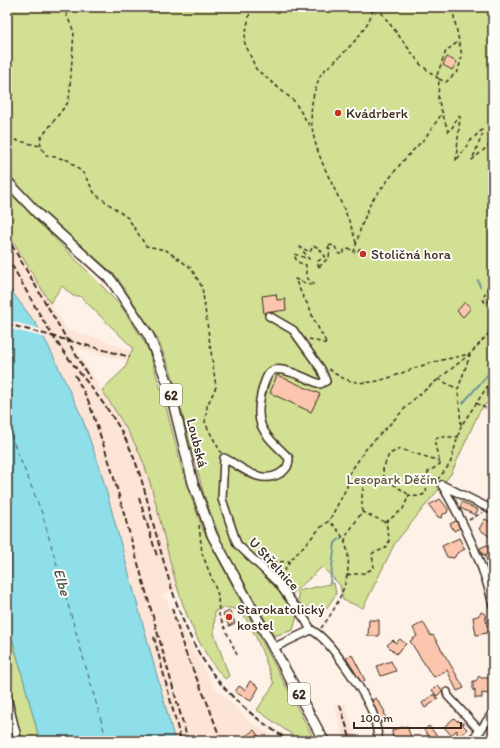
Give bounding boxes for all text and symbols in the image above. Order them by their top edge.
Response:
place label: Kvádrberk [346,105,409,122]
marker: Kvádrberk [333,108,343,118]
place label: Stoličná hora [371,246,452,263]
marker: Stoličná hora [358,249,368,259]
road number: 62 [160,384,182,406]
street label: Loubská [183,417,211,470]
park label: Lesopark Děčín [347,471,438,488]
street label: U Střelnice [245,534,303,594]
water label: Elbe [50,566,75,598]
place label: Starokatolický kostel [237,601,325,634]
marker: Starokatolický kostel [224,612,234,622]
road number: 62 [288,683,310,705]
scale bar [354,704,461,730]
text: 100 m [360,711,393,725]

